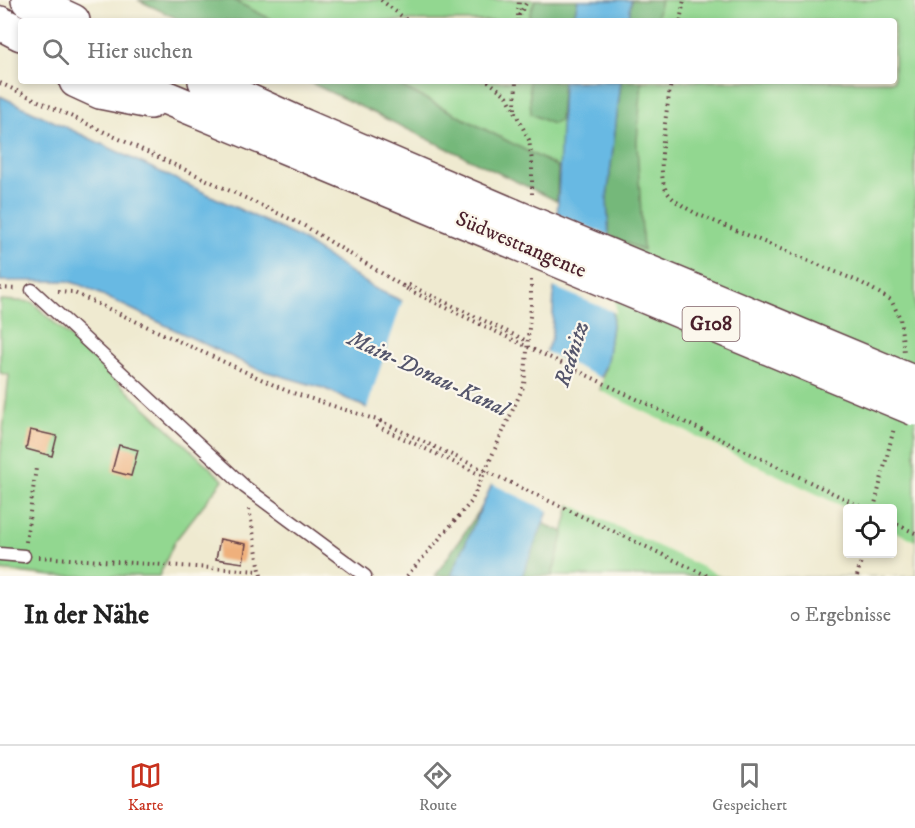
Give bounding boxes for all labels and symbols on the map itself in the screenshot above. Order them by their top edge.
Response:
street label: Südwesttangente [452,206,590,284]
road number: G108 [682,307,740,341]
water label: Rednitz [548,318,595,391]
water label: Main-Donau-Kanal [342,324,515,424]

